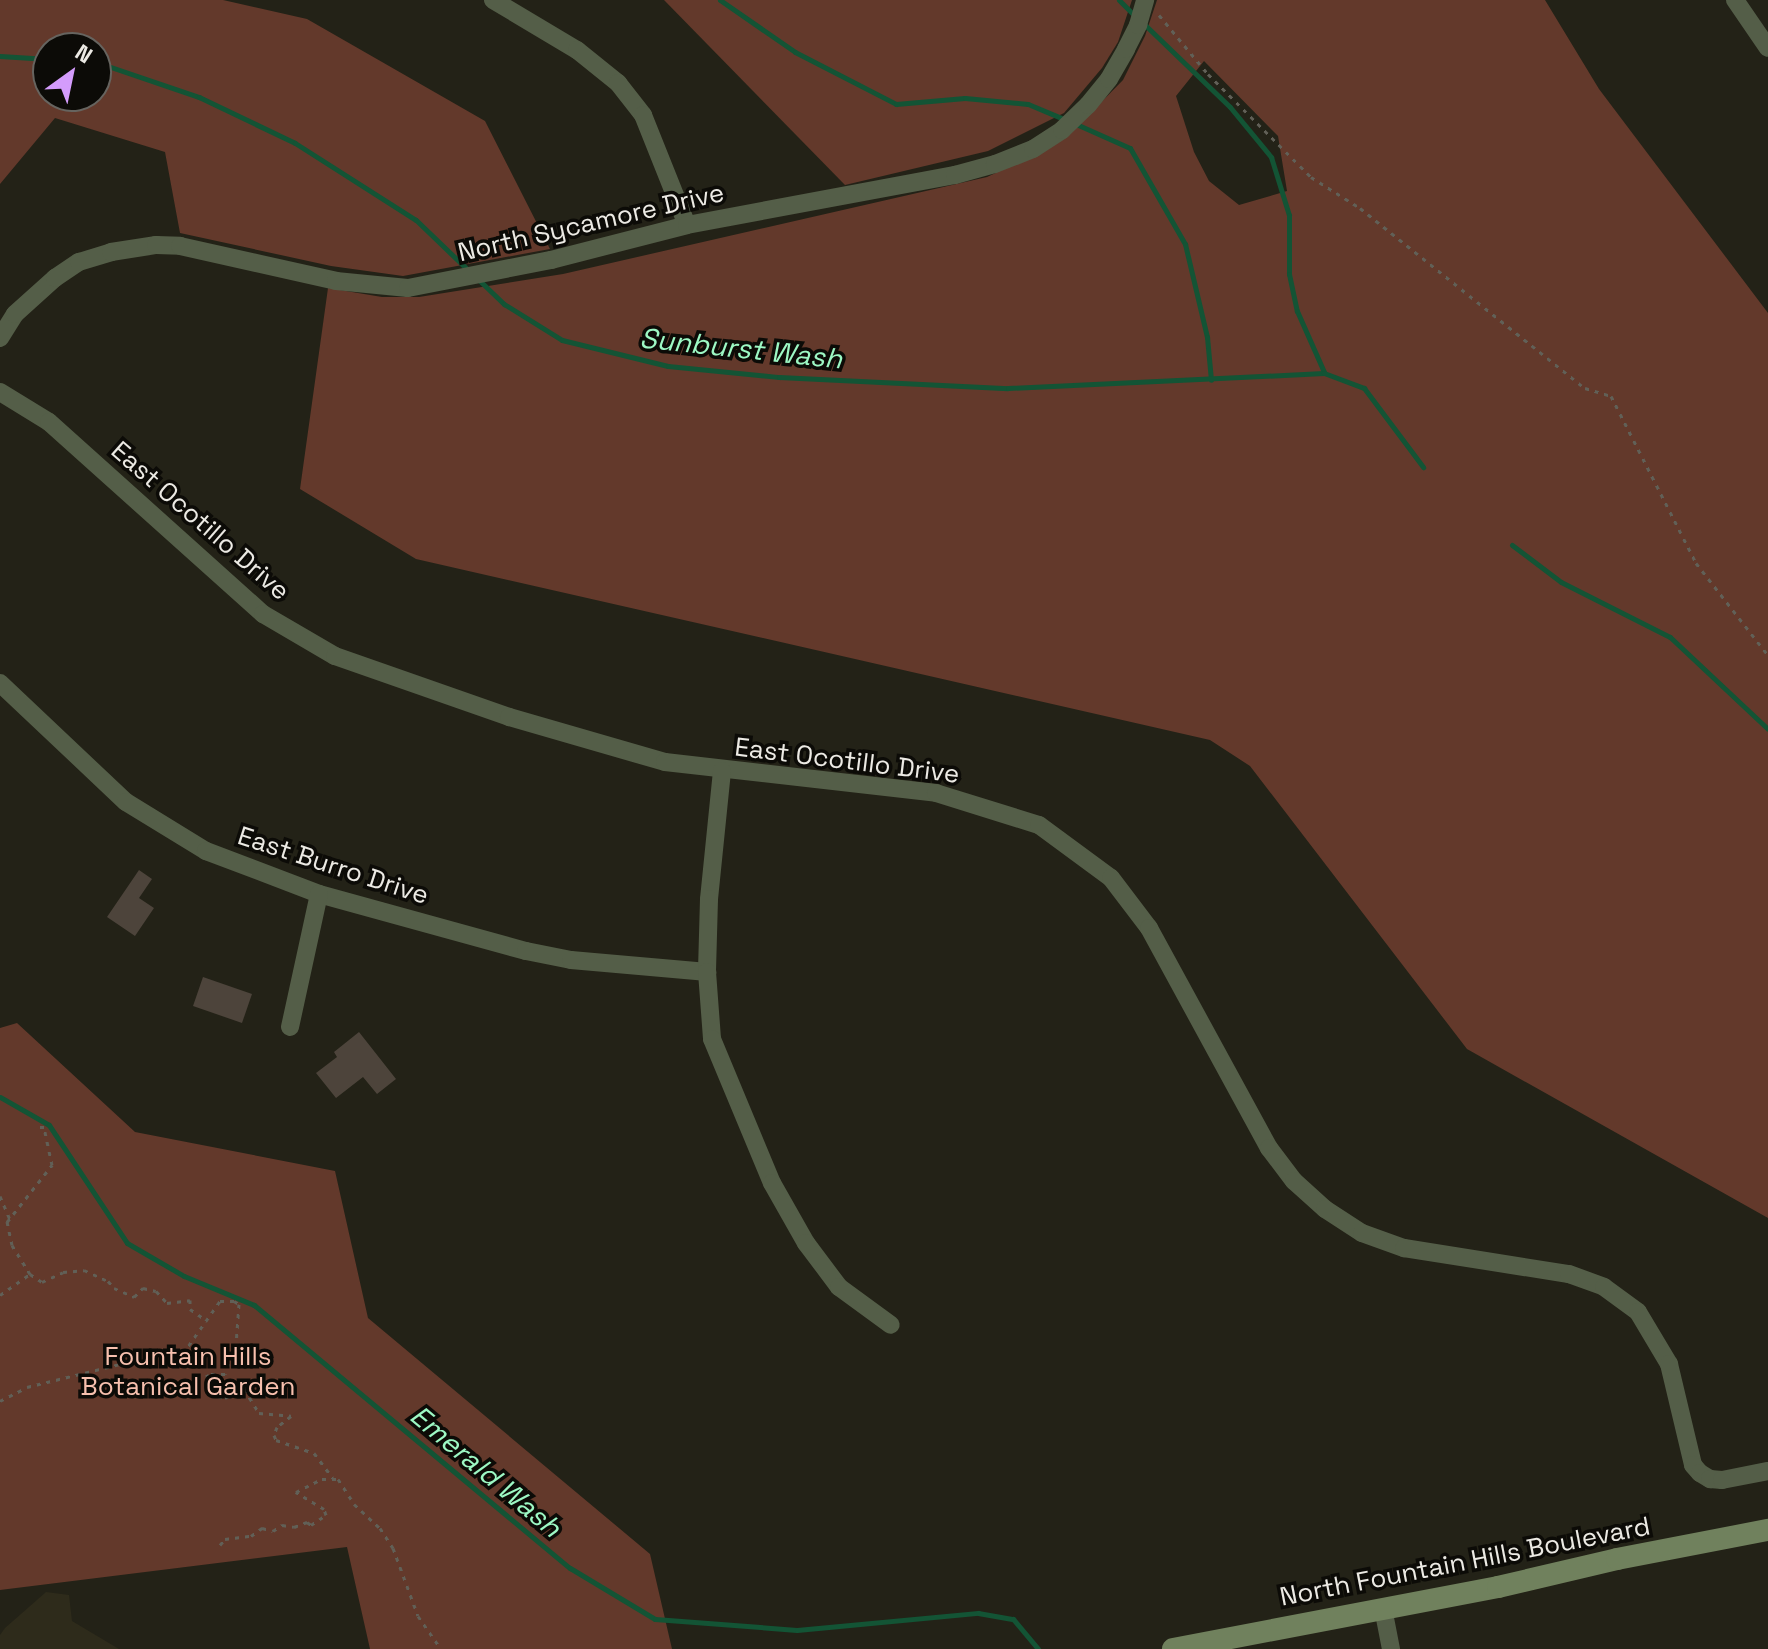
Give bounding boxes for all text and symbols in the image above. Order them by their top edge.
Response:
north arrow [32,32,112,112]
text: N [70,38,98,69]
street label: North Sycamore Drive [455,177,727,269]
water label: Sunburst Wash [638,321,844,375]
street label: East Ocotillo Drive [104,435,296,607]
street label: East Ocotillo Drive [733,732,961,790]
street label: East Burro Drive [234,820,432,912]
park label: Fountain Hills Botanical Garden [81,1341,295,1402]
water label: Emerald Wash [404,1398,568,1544]
street label: North Fountain Hills Boulevard [1277,1511,1653,1613]

